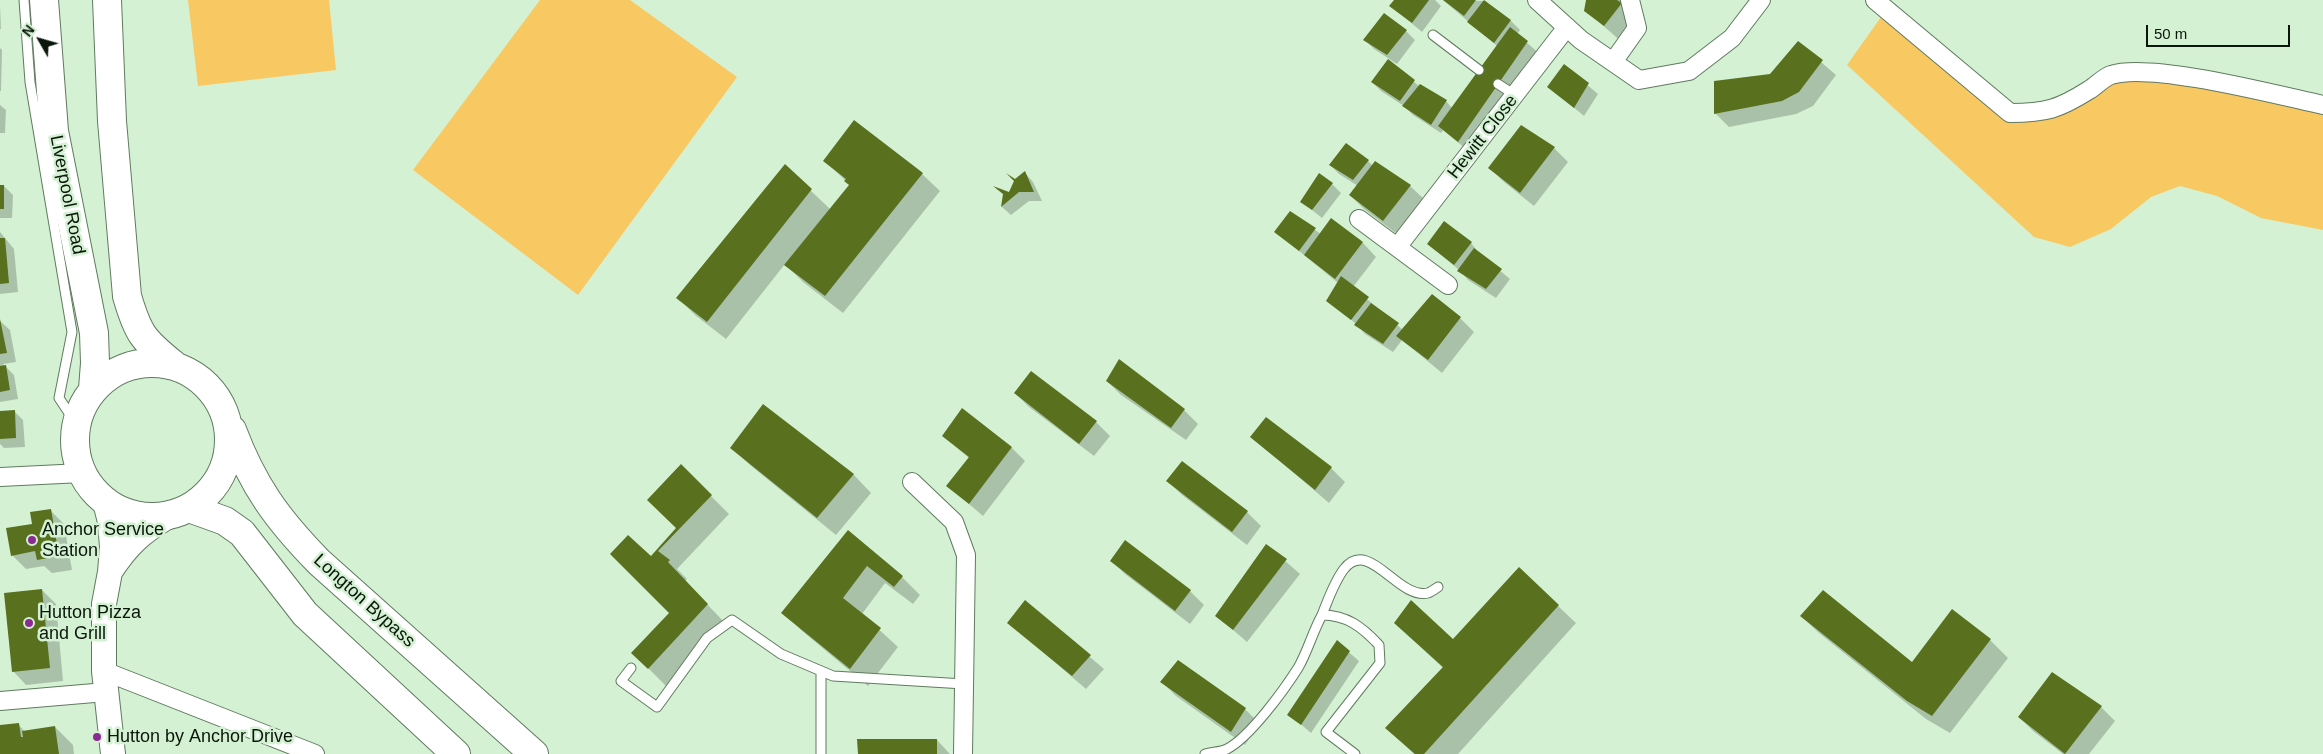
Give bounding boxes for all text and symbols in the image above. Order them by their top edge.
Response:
north arrow [15,15,65,65]
scale bar [2148,15,2292,47]
text: N [19,22,38,40]
text: 50 m [2154,25,2187,42]
street label: Hewitt Close [1443,91,1523,183]
street label: Liverpool Road [45,134,89,256]
place label: Anchor Service Station [42,519,164,562]
marker: Anchor Service Station [26,534,38,546]
street label: Longton Bypass [309,550,419,652]
place label: Hutton Pizza and Grill [39,602,141,644]
marker: Hutton Pizza and Grill [23,617,35,629]
place label: Hutton by Anchor Drive [107,726,293,748]
marker: Hutton by Anchor Drive [91,731,103,743]

